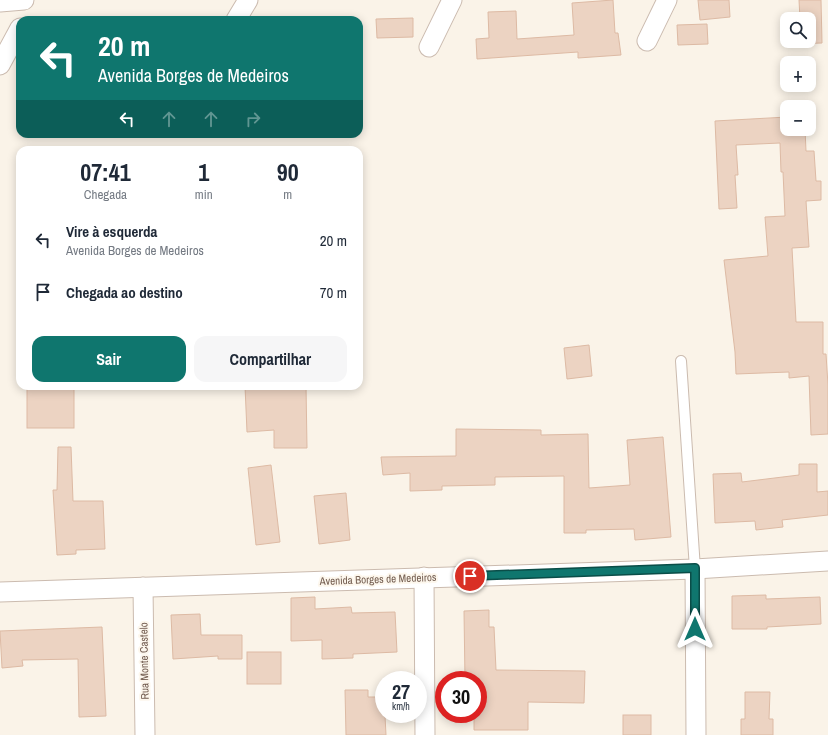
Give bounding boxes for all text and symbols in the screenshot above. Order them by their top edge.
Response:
map controls [780,12,816,136]
button: search [780,12,816,48]
text: 20 m [98,27,150,65]
icon: left [32,32,84,84]
button: + [780,56,816,92]
text: Avenida Borges de Medeiros [98,63,289,88]
button: − [780,100,816,136]
icon: left [116,108,138,130]
icon: ahead [158,108,180,130]
icon: ahead [200,108,222,130]
icon: right [242,108,264,130]
text: 07:41 [80,156,131,188]
text: 1 [198,156,209,188]
text: 90 [277,156,299,188]
text: Chegada [84,186,127,203]
text: min [195,186,213,203]
text: m [283,186,292,203]
text: Vire à esquerda [66,221,157,242]
icon: left [32,229,54,251]
text: 20 m [320,230,347,251]
text: Avenida Borges de Medeiros [66,242,204,259]
icon: arrive [32,281,54,303]
text: Chegada ao destino [66,282,183,303]
text: 70 m [320,282,347,303]
button: Sair [32,336,186,382]
button: Compartilhar [194,336,347,382]
pin [453,559,487,593]
icon: arrive [459,565,481,587]
street label: Avenida Borges de Medeiros [318,570,437,588]
position arrow [674,608,716,650]
street label: Rua Monte Castelo [136,622,152,700]
speed limit sign: 30 [435,671,487,723]
text: 27 [392,678,410,705]
text: km/h [392,700,410,713]

